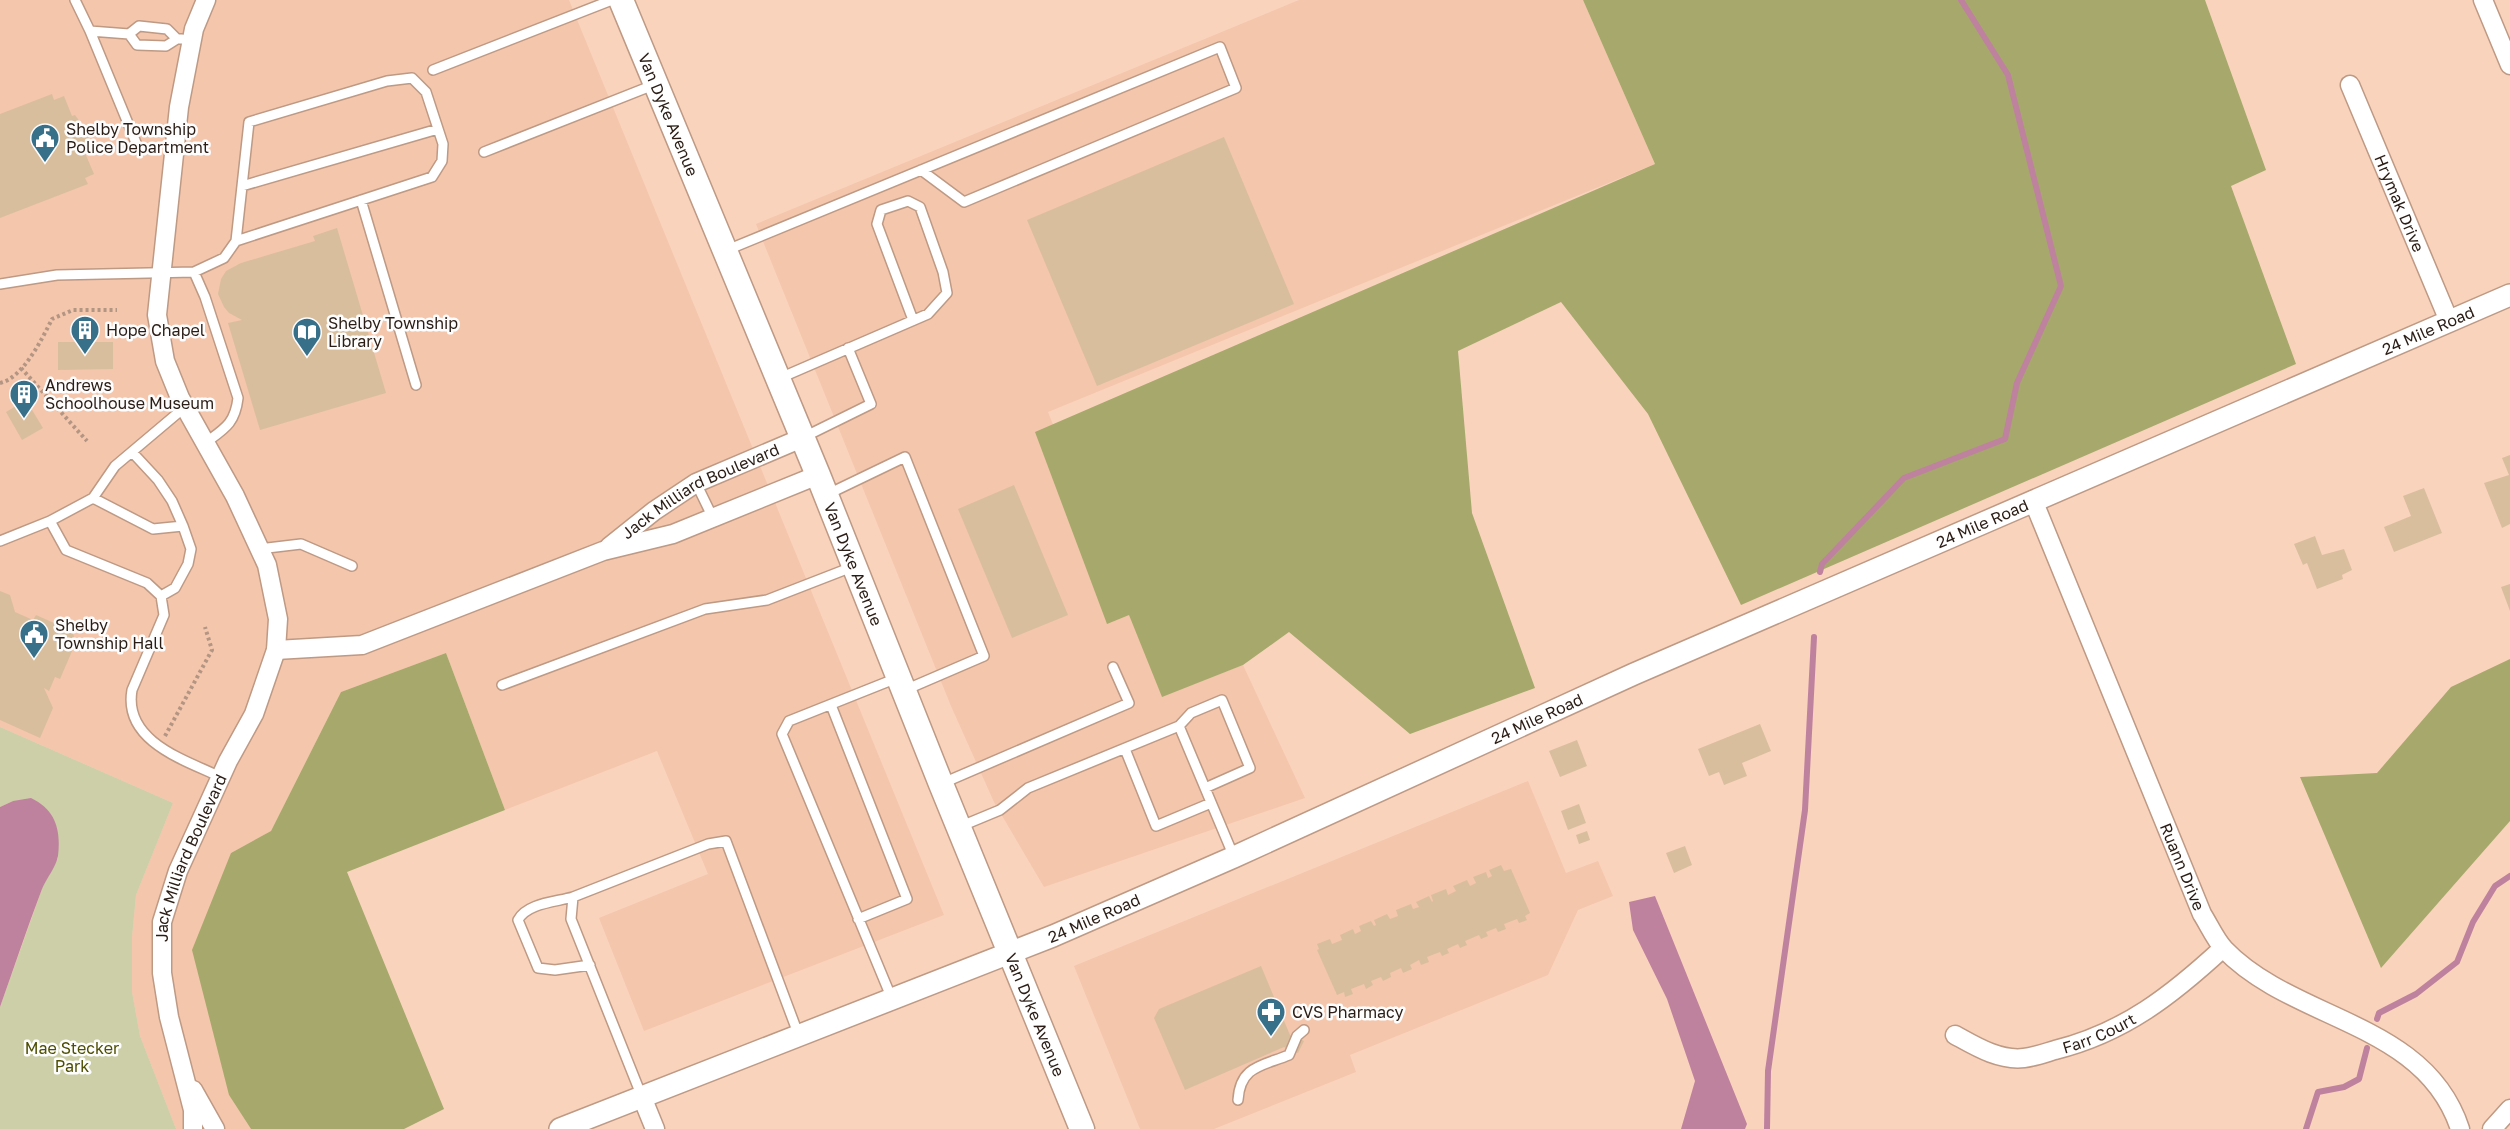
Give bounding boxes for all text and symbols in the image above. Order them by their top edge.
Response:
street label: Van Dyke Avenue [634,50,703,179]
place label: Shelby Township Police Department [66,119,209,157]
public building icon: Shelby Township Police Department [29,122,61,164]
street label: Hrymak Drive [2370,151,2429,255]
street label: 24 Mile Road [2379,302,2477,359]
place label: Shelby Township Library [328,313,458,351]
building icon: Hope Chapel [69,314,101,356]
library icon: Shelby Township Library [291,316,323,358]
place label: Hope Chapel [106,320,205,340]
place label: Andrews Schoolhouse Museum [45,375,214,413]
building icon: Andrews Schoolhouse Museum [8,378,40,420]
street label: Jack Milliard Boulevard [617,439,782,543]
street label: 24 Mile Road [1933,495,2031,552]
street label: Van Dyke Avenue [820,499,887,629]
place label: Shelby Township Hall [55,615,164,653]
public building icon: Shelby Township Hall [18,618,50,660]
street label: 24 Mile Road [1488,689,1586,748]
street label: Jack Milliard Boulevard [152,771,231,942]
street label: Ruann Drive [2156,820,2209,913]
street label: 24 Mile Road [1045,889,1143,947]
street label: Van Dyke Avenue [1001,950,1069,1079]
pharmacy icon: CVS Pharmacy [1255,996,1287,1038]
place label: CVS Pharmacy [1292,1002,1403,1022]
street label: Farr Court [2060,1009,2139,1058]
park label: Mae Stecker Park [25,1038,119,1076]

